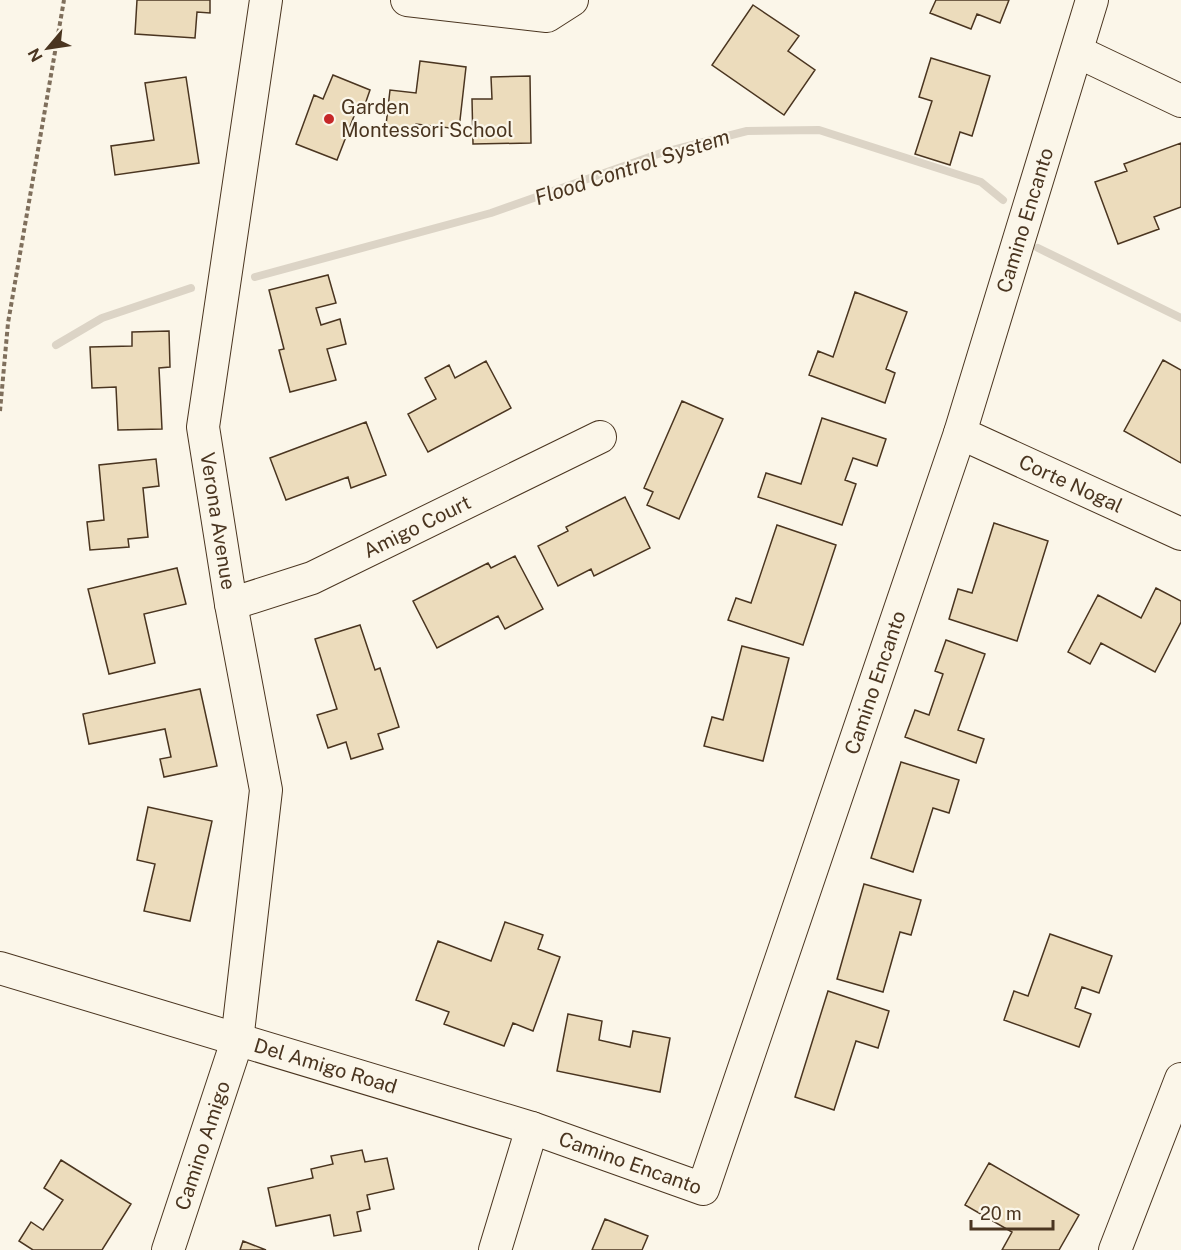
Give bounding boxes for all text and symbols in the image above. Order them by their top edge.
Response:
north arrow [18,18,78,78]
text: N [24,45,47,65]
place label: Garden Montessori School [341,95,513,142]
marker: Garden Montessori School [322,112,336,126]
water label: Flood Control System [531,124,733,210]
street label: Camino Encanto [991,145,1058,296]
street label: Verona Avenue [195,450,241,592]
street label: Corte Nogal [1015,450,1127,518]
street label: Amigo Court [359,490,475,563]
street label: Camino Encanto [840,608,911,758]
street label: Del Amigo Road [251,1033,400,1099]
street label: Camino Amigo [170,1078,235,1213]
street label: Camino Encanto [556,1127,705,1200]
scale bar [971,1193,1054,1231]
text: 20 m [980,1203,1022,1224]

